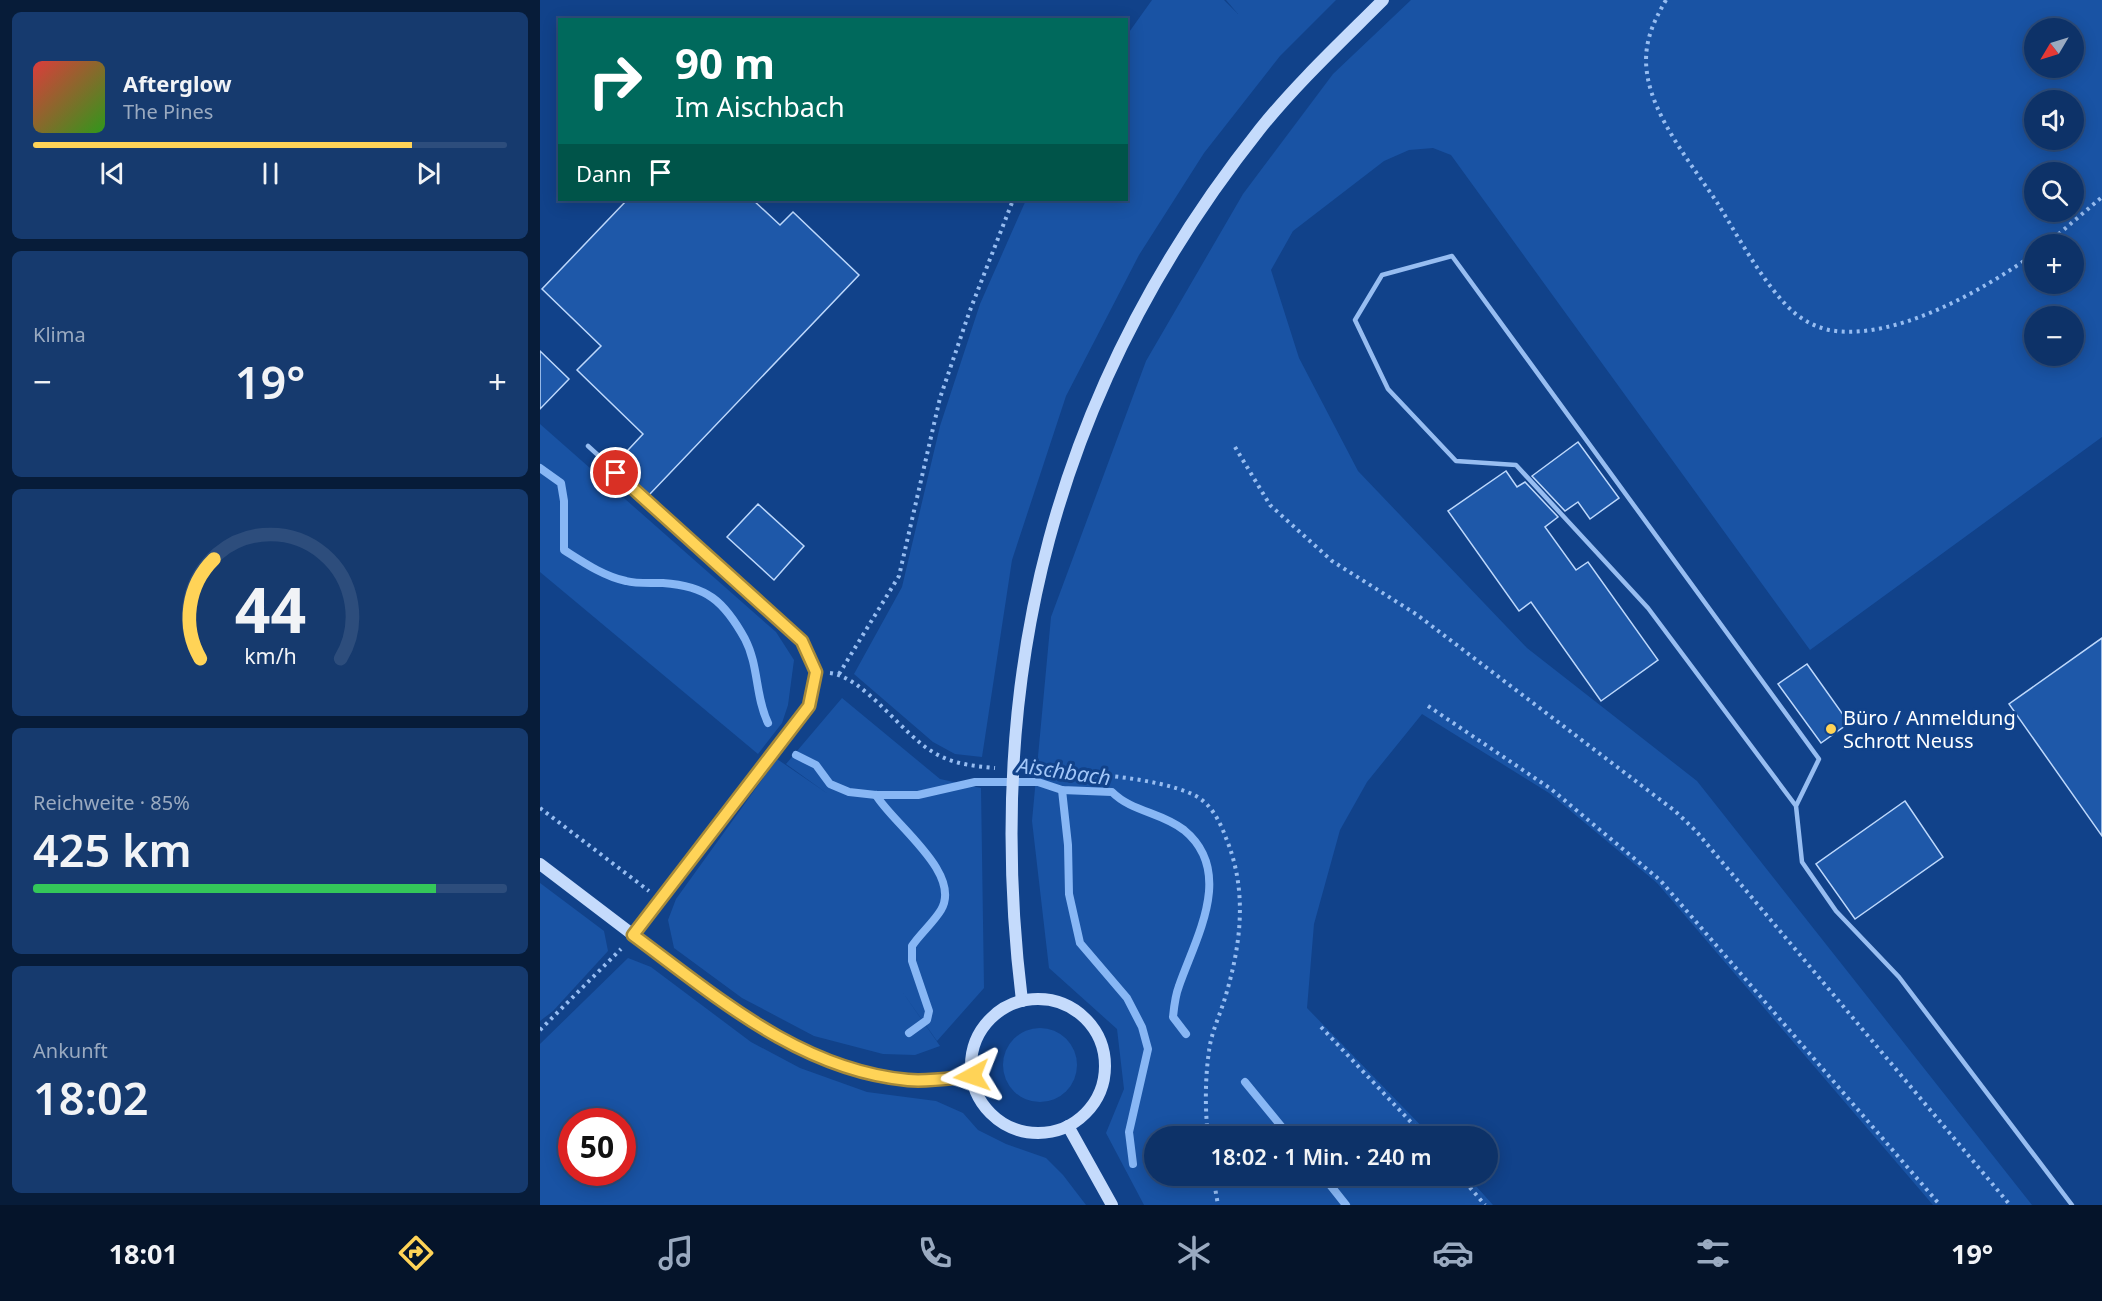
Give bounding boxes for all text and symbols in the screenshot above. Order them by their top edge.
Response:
north arrow [2024,18,2084,78]
map controls [2024,18,2084,366]
text: 90 m [675,34,775,91]
icon: right [576,42,654,120]
text: Afterglow [123,68,232,98]
text: Im Aischbach [675,88,845,125]
button: sound [2024,90,2084,150]
text: The Pines [123,98,213,125]
icon: arrive [644,156,677,189]
icon: previous [96,157,129,190]
icon: pause [254,157,287,190]
icon: next [412,157,445,190]
text: Dann [576,158,632,188]
button: search [2024,162,2084,222]
button: + [2024,234,2084,294]
button: − [2024,306,2084,366]
text: Klima [33,321,86,348]
text: 19° [235,351,305,412]
text: − [33,359,52,404]
text: + [488,359,507,404]
pin [590,447,641,498]
icon: arrive [599,456,632,489]
text: 44 [234,567,306,652]
text: km/h [244,642,296,671]
place label: Büro / Anmeldung Schrott Neuss [1843,704,2016,754]
marker: Büro / Anmeldung Schrott Neuss [1824,722,1838,736]
water label: Aischbach [1014,750,1112,791]
text: Reichweite · 85% [33,789,190,816]
text: 425 km [33,819,192,880]
text: Ankunft [33,1037,108,1064]
position arrow [940,1044,1004,1108]
text: 18:02 [33,1067,148,1128]
speed limit sign: 50 [558,1108,636,1186]
text: 18:02 · 1 Min. · 240 m [1210,1141,1432,1171]
icon: directions [395,1232,437,1274]
icon: music [655,1232,697,1274]
icon: phone [914,1232,956,1274]
icon: climate [1173,1232,1215,1274]
icon: car [1432,1232,1474,1274]
icon: filters [1692,1232,1734,1274]
text: 18:01 [109,1235,178,1272]
text: 19° [1951,1235,1993,1272]

